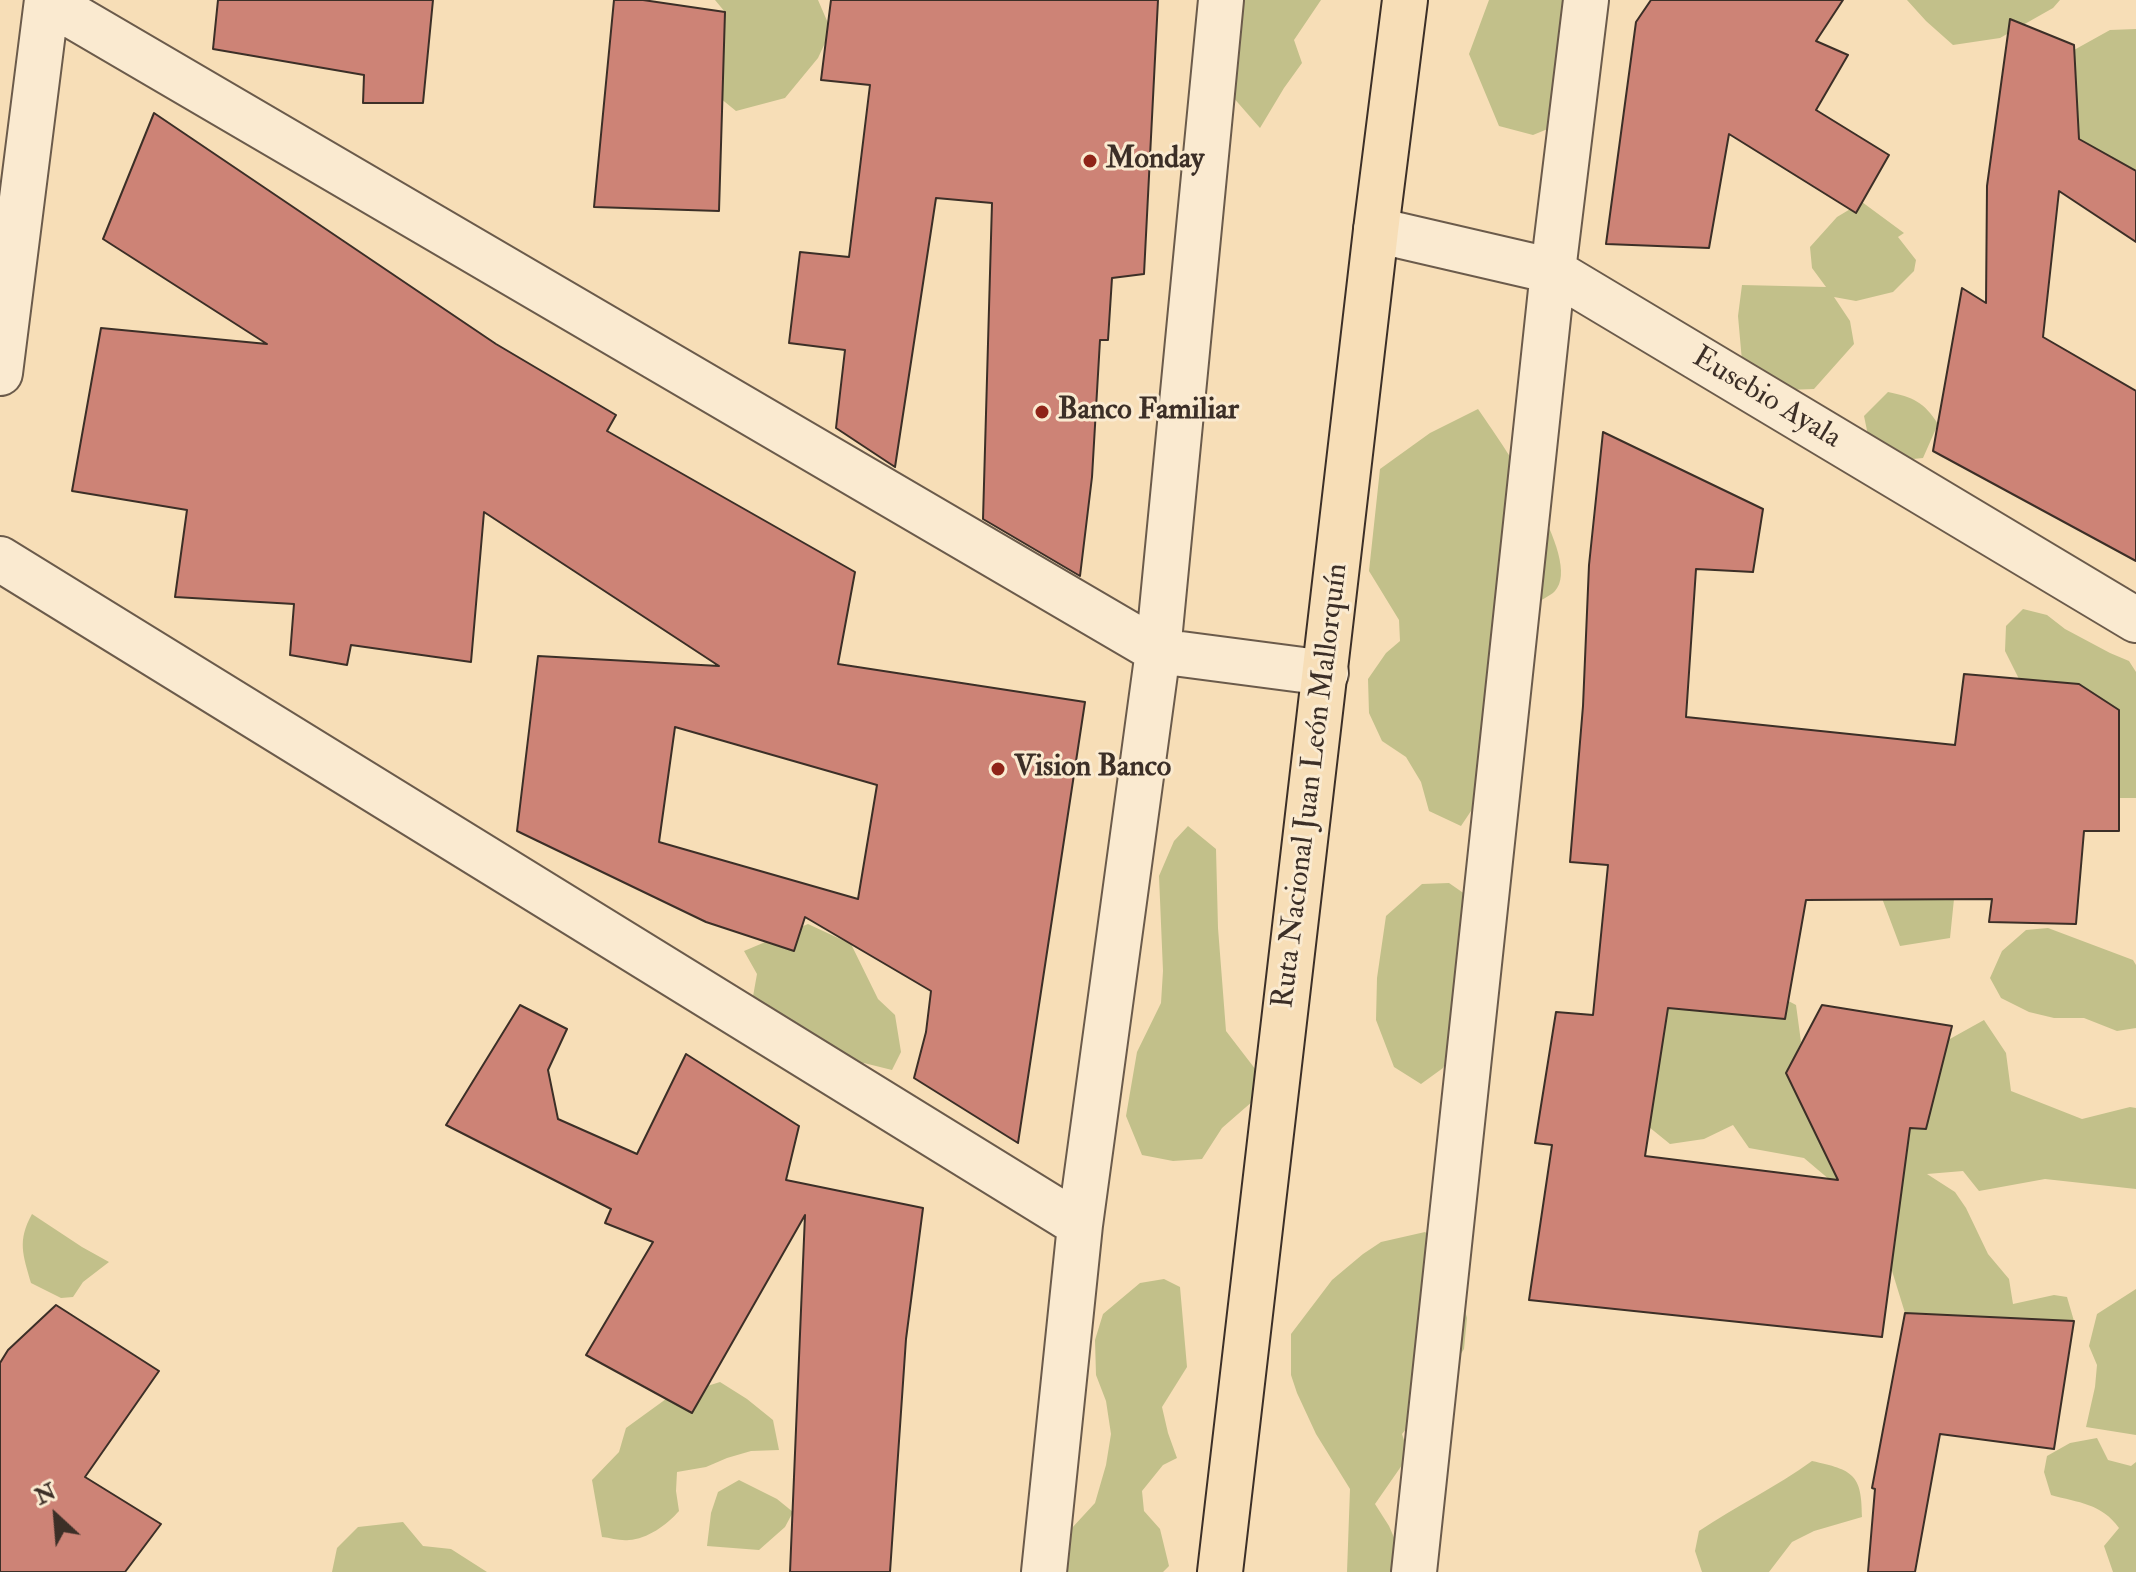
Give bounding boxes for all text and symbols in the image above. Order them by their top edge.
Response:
place label: Monday [1106,143,1204,179]
marker: Monday [1081,152,1099,170]
street label: Eusebio Ayala [1685,341,1847,457]
place label: Banco Familiar [1058,394,1239,430]
marker: Banco Familiar [1033,403,1051,421]
street label: Ruta Nacional Juan León Mallorquín [1267,562,1357,1010]
place label: Vision Banco [1014,751,1171,787]
marker: Vision Banco [989,760,1007,778]
north arrow [16,1476,96,1556]
text: N [30,1478,60,1511]

